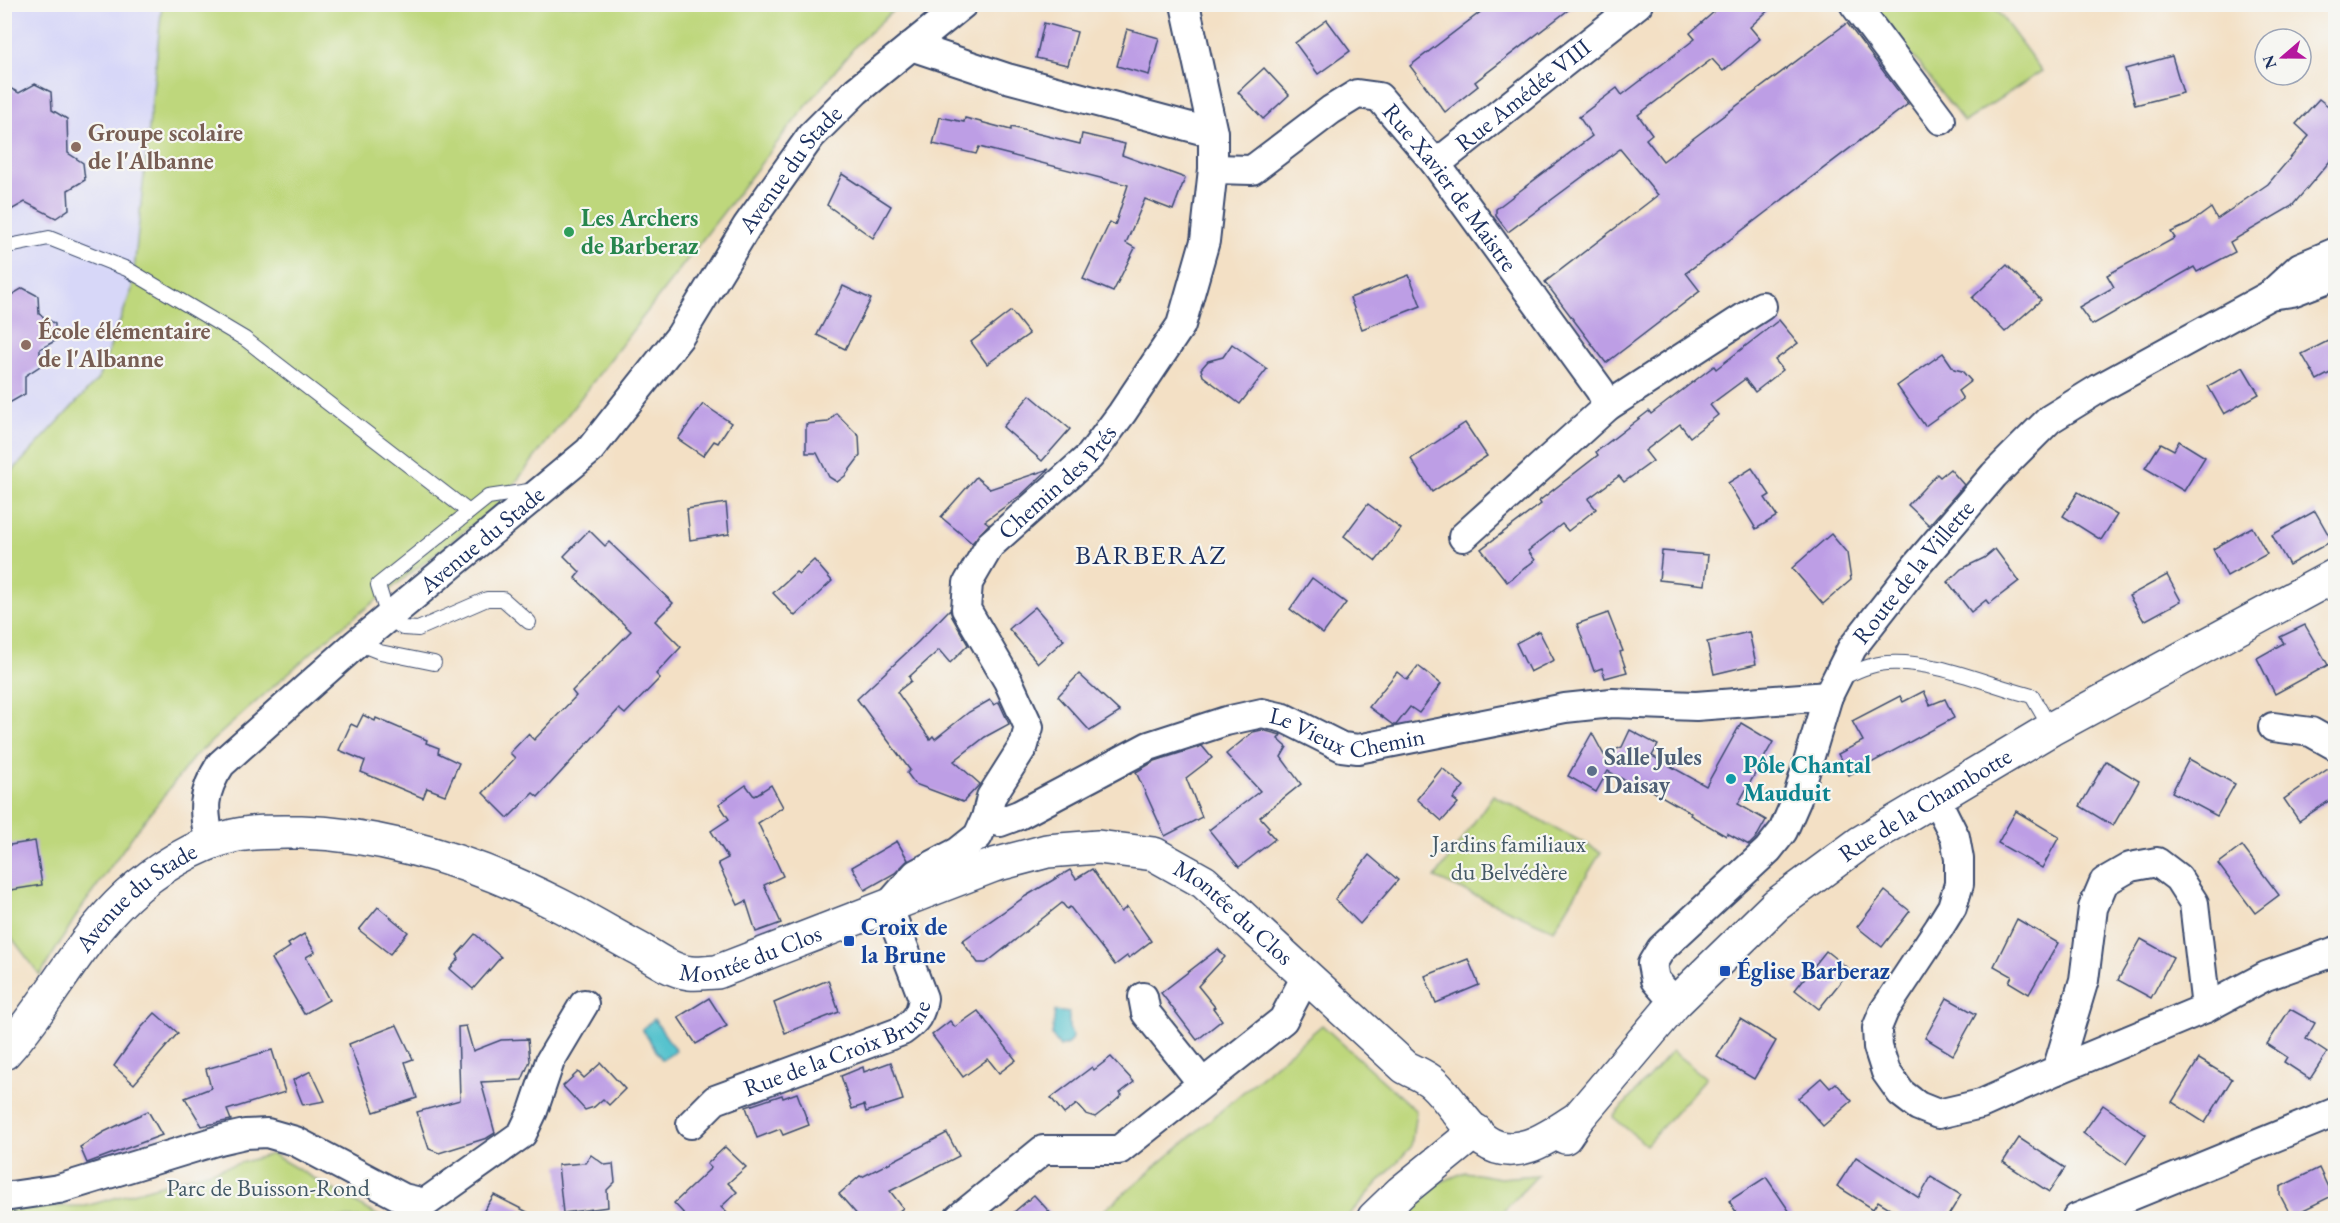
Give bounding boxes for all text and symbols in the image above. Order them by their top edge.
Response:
north arrow [2253,27,2313,87]
street label: Rue Amédée VIII [1449,31,1597,158]
text: N [2257,52,2281,72]
street label: Rue Xavier de Maistre [1376,96,1525,277]
street label: Avenue du Stade [730,98,848,240]
place label: Groupe scolaire de l'Albanne [88,117,243,176]
marker: Groupe scolaire de l'Albanne [69,140,83,154]
place label: Les Archers de Barberaz [581,202,699,261]
marker: Les Archers de Barberaz [562,225,576,239]
place label: École élémentaire de l'Albanne [38,315,211,374]
marker: École élémentaire de l'Albanne [19,338,33,352]
street label: Chemin des Prés [991,418,1123,546]
street label: Avenue du Stade [412,478,550,601]
street label: Route de la Villette [1845,493,1981,650]
district label: BARBERAZ [1075,537,1227,572]
street label: Le Vieux Chemin [1267,699,1428,765]
street label: Rue de la Chambotte [1832,740,2017,869]
place label: Salle Jules Daisay [1604,741,1702,801]
place label: Pôle Chantal Mauduit [1743,749,1871,808]
marker: Salle Jules Daisay [1585,764,1599,778]
marker: Pôle Chantal Mauduit [1724,772,1738,786]
park label: Jardins familiaux du Belvédère [1430,828,1587,887]
street label: Avenue du Stade [68,835,202,959]
street label: Montée du Clos [1168,852,1300,972]
place label: Croix de la Brune [861,911,948,970]
street label: Montée du Clos [678,917,826,989]
marker: Croix de la Brune [842,934,856,948]
place label: Église Barberaz [1737,955,1891,987]
marker: Église Barberaz [1718,964,1732,978]
street label: Rue de la Croix Brune [739,998,937,1103]
park label: Parc de Buisson-Rond [166,1172,371,1203]

